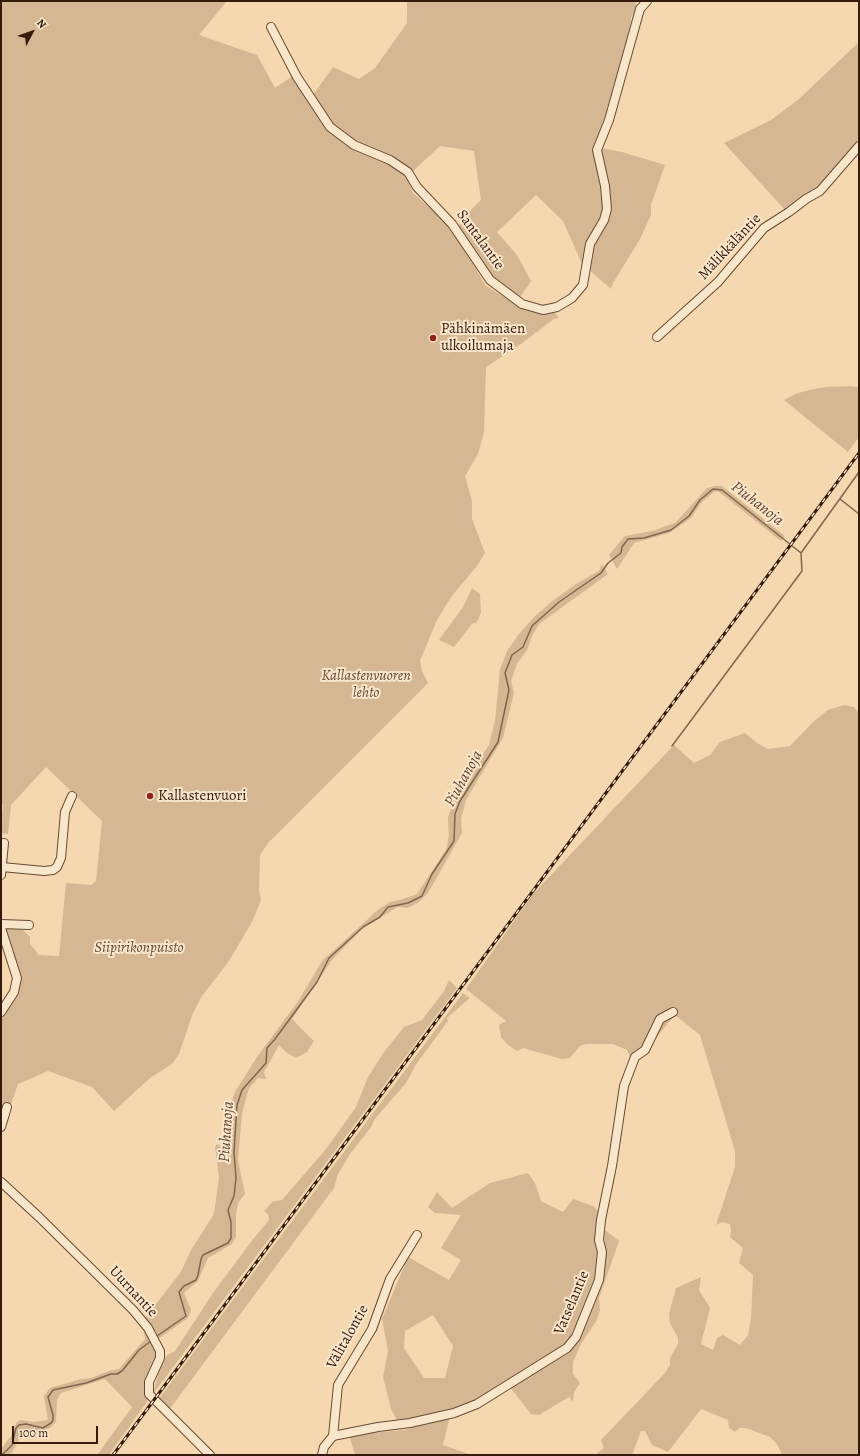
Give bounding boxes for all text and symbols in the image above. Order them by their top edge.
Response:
north arrow [12,12,52,52]
text: N [33,16,50,32]
street label: Santalantie [452,207,508,273]
street label: Mälikkäläntie [695,210,765,284]
place label: Pähkinämäen ulkoilumaja [441,320,525,355]
marker: Pähkinämäen ulkoilumaja [428,333,438,343]
water label: Piuhanoja [727,478,787,530]
park label: Kallastenvuoren lehto [321,667,411,702]
water label: Piuhanoja [441,748,487,810]
place label: Kallastenvuori [158,787,246,805]
marker: Kallastenvuori [145,791,155,801]
park label: Siipirikonpuisto [95,939,183,957]
water label: Piuhanoja [215,1101,239,1163]
street label: Uurnantie [105,1263,161,1321]
street label: Vatselantie [551,1268,593,1338]
street label: Välitalontie [323,1302,373,1372]
scale bar [14,1418,100,1444]
text: 100 m [19,1425,48,1441]

